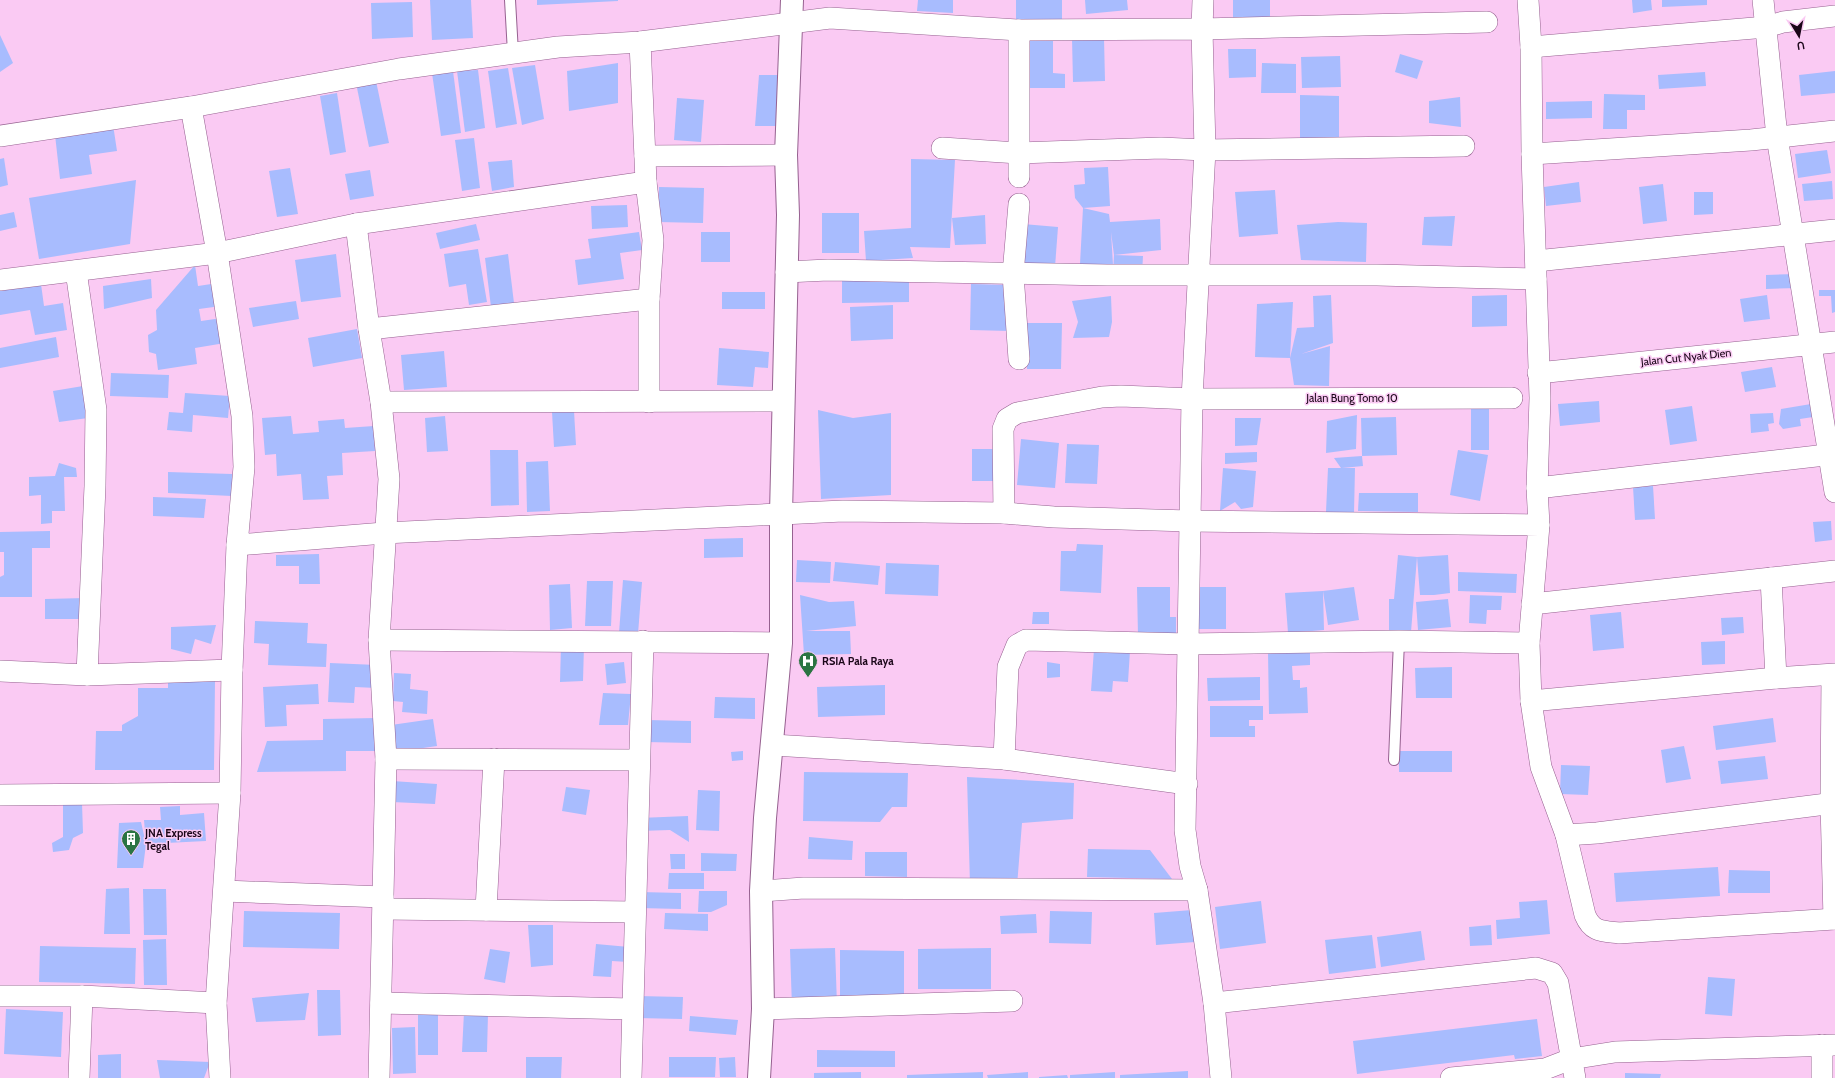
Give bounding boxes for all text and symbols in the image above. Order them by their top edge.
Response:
north arrow [1779,16,1819,56]
text: U [1796,38,1806,53]
street label: Jalan Cut Nyak Dien [1639,345,1732,369]
street label: Jalan Bung Tomo 10 [1305,391,1398,405]
hospital icon: RSIA Pala Raya [797,650,819,678]
place label: RSIA Pala Raya [822,654,894,668]
place label: JNA Express Tegal [144,826,202,853]
building icon: JNA Express Tegal [120,828,142,856]

